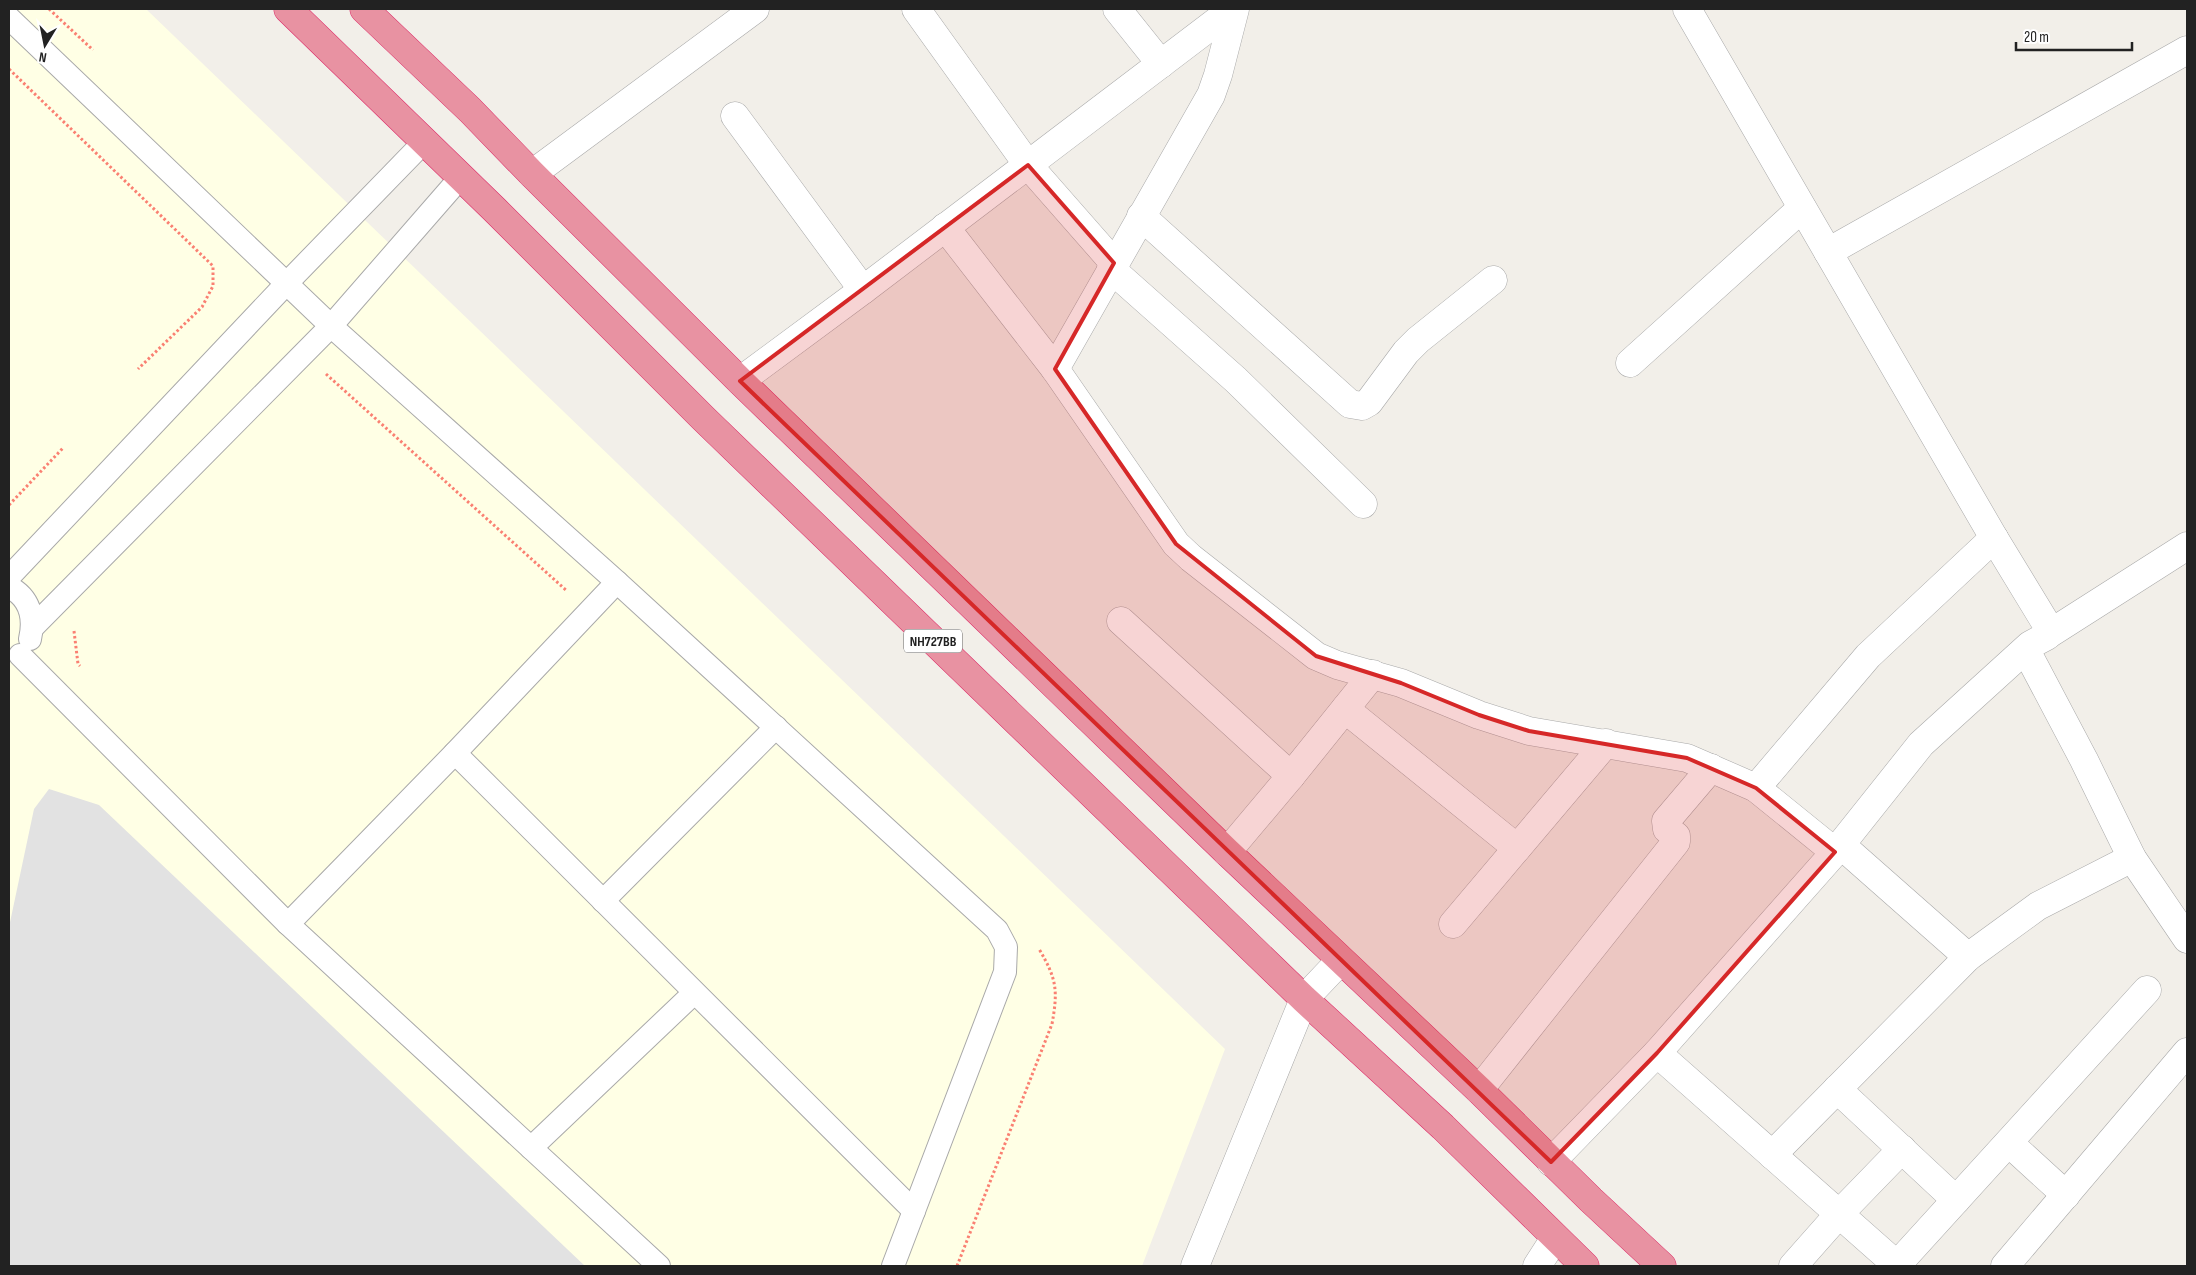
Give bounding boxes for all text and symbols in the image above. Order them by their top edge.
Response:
north arrow [20,20,70,70]
scale bar [2016,20,2132,52]
text: 20 m [2024,28,2049,47]
text: N [38,48,48,66]
road number: NH727BB [904,630,962,652]

